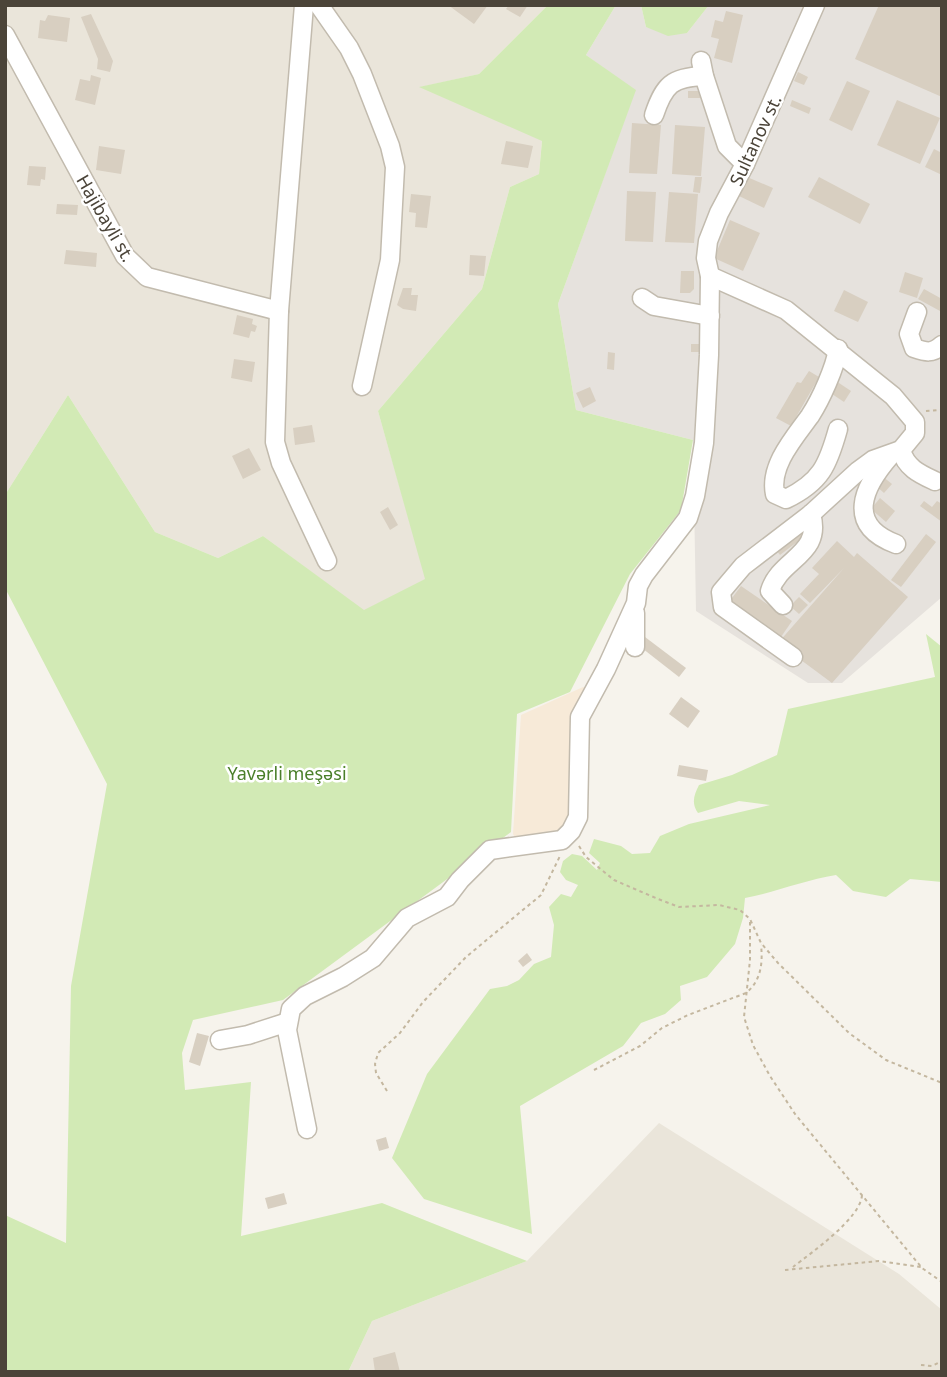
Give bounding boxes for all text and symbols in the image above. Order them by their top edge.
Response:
street label: Sultanov st. [723,91,787,189]
street label: Hajibayli st. [71,170,141,266]
park label: Yavərli meşəsi [227,761,347,785]

